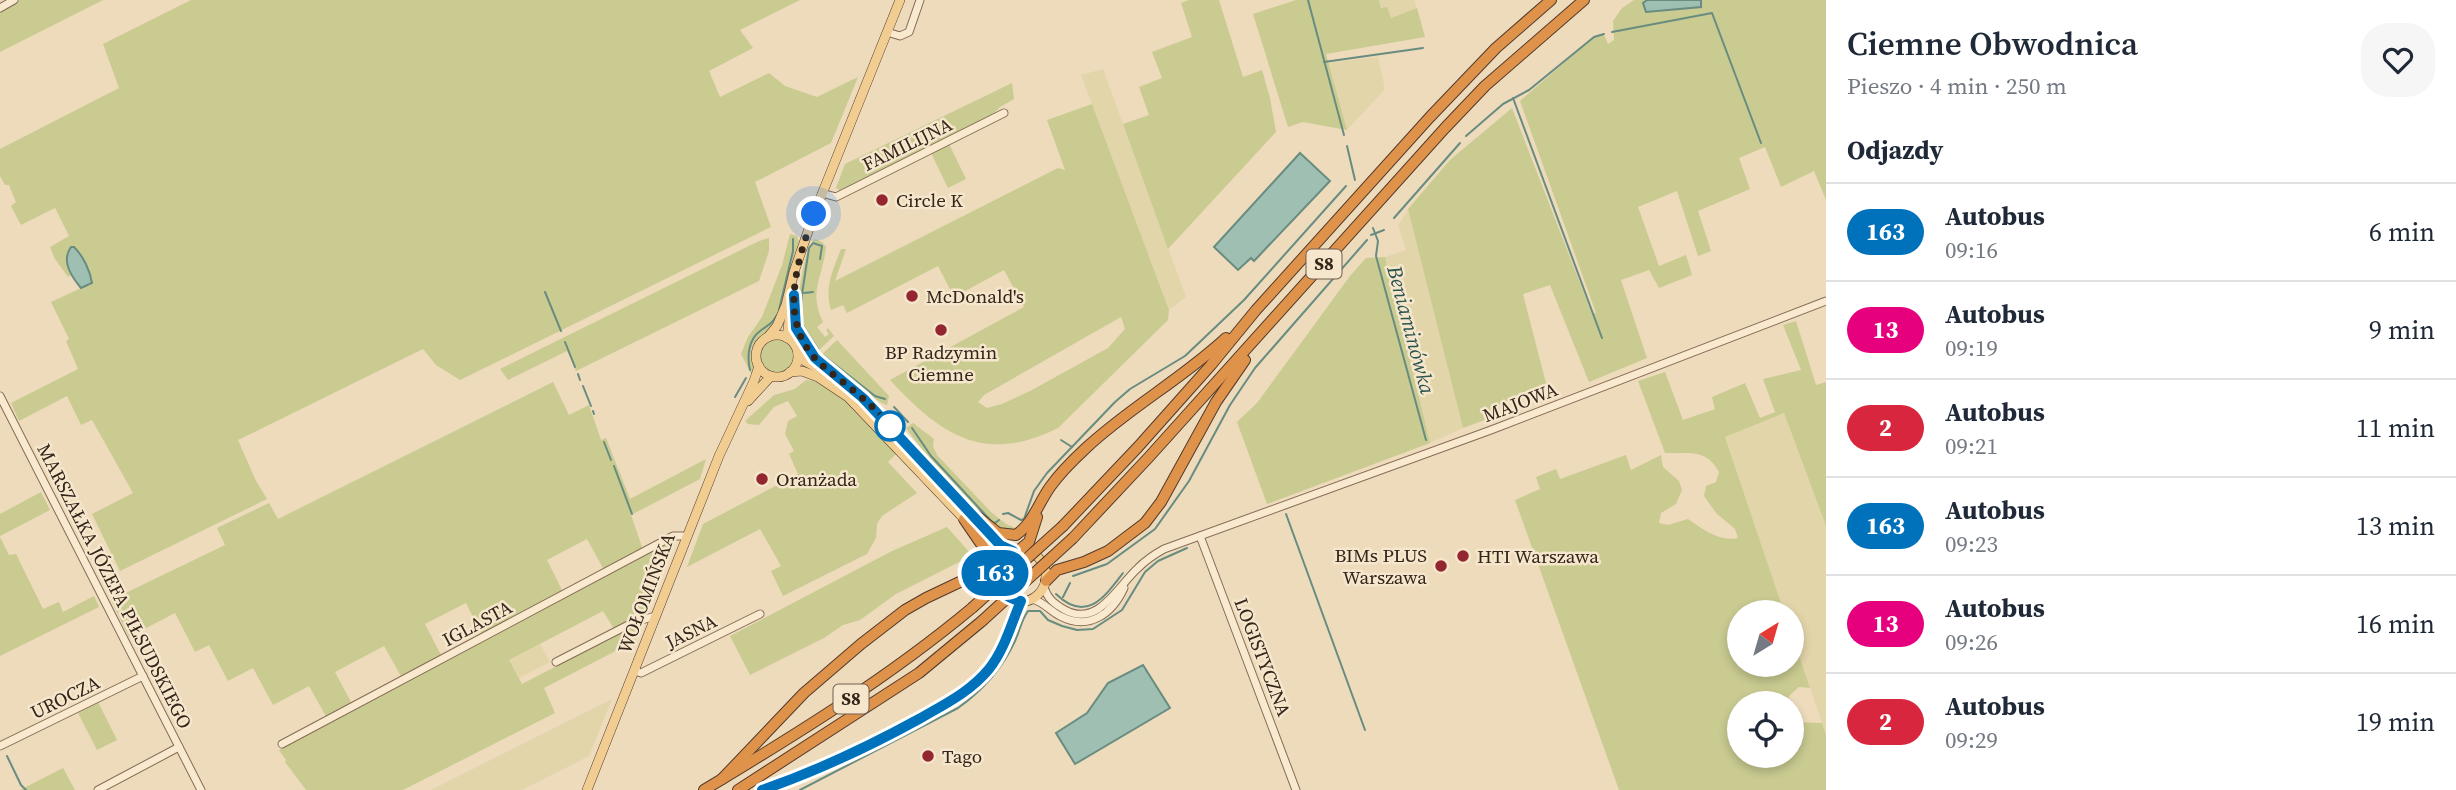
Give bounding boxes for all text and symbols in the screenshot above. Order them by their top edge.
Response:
text: Ciemne Obwodnica [1847,21,2138,66]
button: heart [2361,23,2435,97]
text: Pieszo · 4 min · 250 m [1847,70,2067,102]
street label: FAMILIJNA [858,111,957,177]
text: Odjazdy [1847,132,1943,168]
place label: Circle K [896,187,963,213]
marker: Circle K [874,192,890,208]
your location [796,196,831,231]
text: Autobus [1945,198,2045,234]
text: 6 min [2369,214,2435,250]
text: 163 [1866,215,1905,248]
text: 09:16 [1945,234,1998,266]
road number: S8 [1306,250,1342,278]
water label: Beniaminówka [1380,261,1443,398]
place label: McDonald's [926,283,1024,309]
marker: McDonald's [904,288,920,304]
text: Autobus [1945,296,2045,332]
text: 9 min [2369,312,2435,348]
text: 13 [1872,313,1899,346]
marker: BP Radzymin Ciemne [933,322,949,338]
text: 09:19 [1945,332,1998,364]
place label: BP Radzymin Ciemne [885,339,997,387]
street label: MAJOWA [1479,376,1561,428]
text: Autobus [1945,394,2045,430]
text: 11 min [2356,410,2435,446]
unlabelled marker [875,411,905,441]
text: 2 [1879,411,1892,444]
text: 09:21 [1945,430,1998,462]
street label: MARSZAŁKA JÓZEFA PIŁSUDSKIEGO [32,439,198,733]
place label: Oranżada [776,466,857,492]
marker: Oranżada [754,471,770,487]
text: Autobus [1945,492,2045,528]
text: 13 min [2356,508,2435,544]
text: 163 [1866,509,1905,542]
street label: WOŁOMIŃSKA [611,528,681,657]
text: 09:23 [1945,528,1998,560]
place label: BIMs PLUS Warszawa [1334,542,1427,590]
place label: HTI Warszawa [1477,543,1599,569]
marker: HTI Warszawa [1455,548,1471,564]
line badge: 163 [955,550,1035,596]
text: 163 [975,556,1015,589]
marker: BIMs PLUS Warszawa [1433,558,1449,574]
text: Autobus [1945,590,2045,626]
street label: IGLASTA [438,594,517,652]
street label: LOGISTYCZNA [1229,594,1298,720]
north arrow [1727,600,1804,677]
map controls [1727,600,1804,768]
text: 16 min [2356,606,2435,642]
street label: JASNA [660,607,721,655]
text: 13 [1872,607,1899,640]
text: 09:26 [1945,626,1998,658]
street label: UROCZA [26,669,104,725]
road number: S8 [834,684,868,714]
text: Autobus [1945,688,2045,724]
button: locate [1727,691,1804,768]
text: 19 min [2356,704,2435,740]
text: 2 [1879,705,1892,738]
text: 09:29 [1945,724,1998,756]
place label: Tago [942,743,982,769]
marker: Tago [920,748,936,764]

